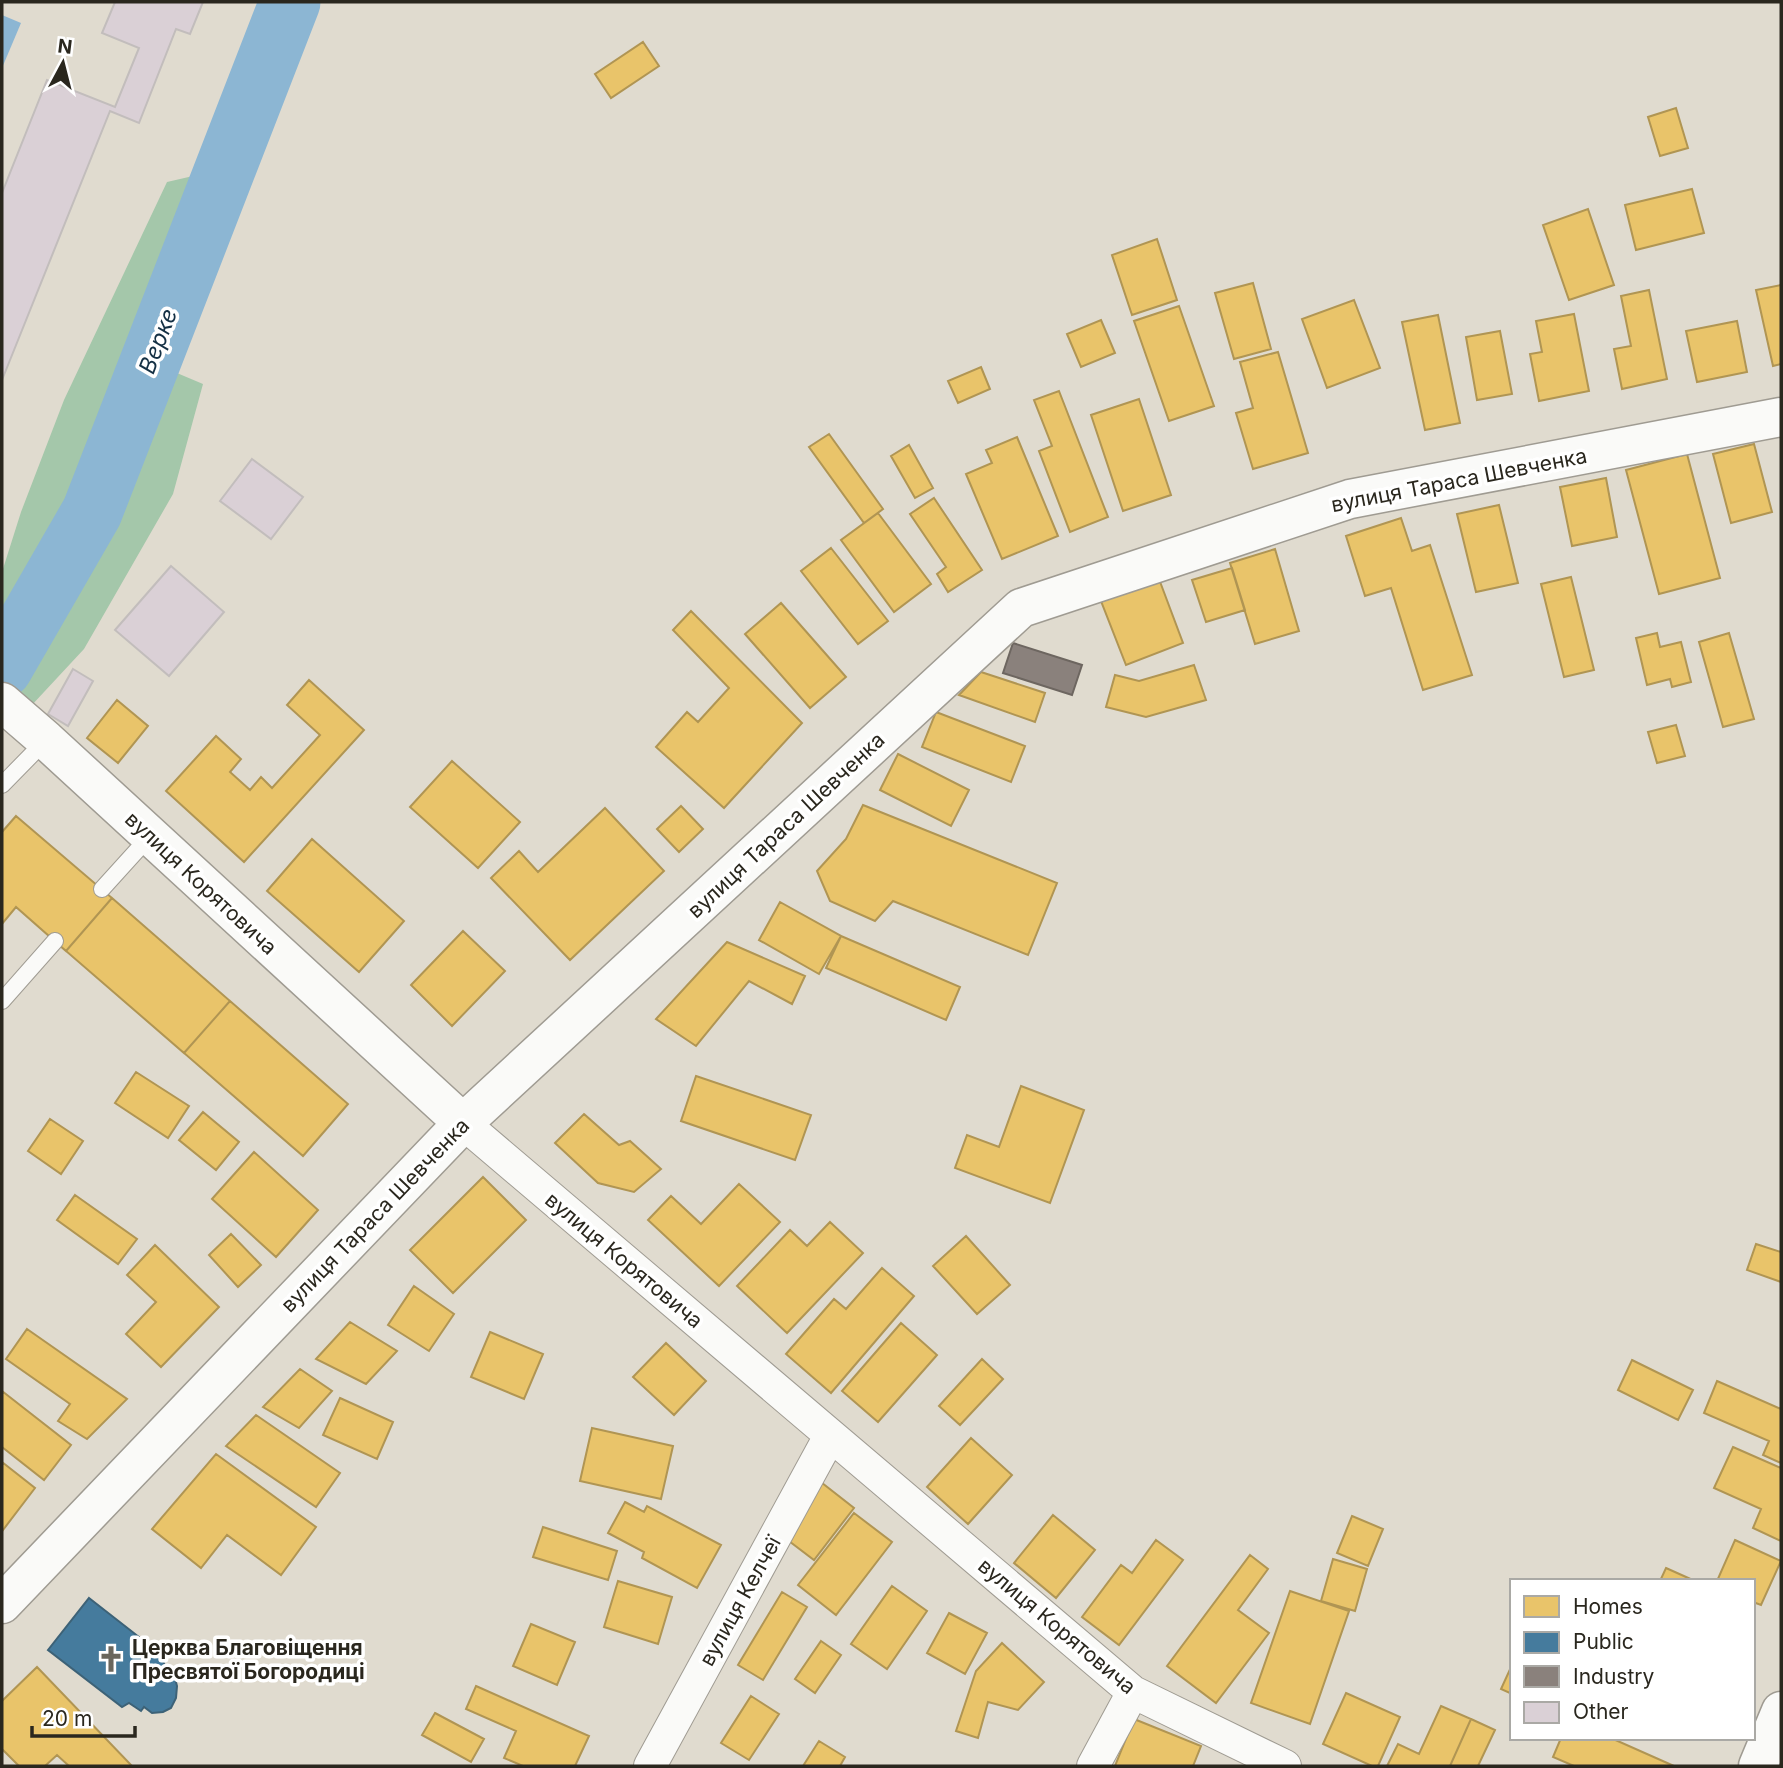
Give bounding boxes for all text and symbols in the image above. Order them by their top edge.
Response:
north arrow [28,28,98,98]
text: N [56,34,74,59]
water label: Верке [133,304,183,378]
street label: вулиця Тараса Шевченка [1329,443,1589,517]
street label: вулиця Тараса Шевченка [682,727,890,923]
street label: вулиця Корятовича [120,806,282,960]
street label: вулиця Тараса Шевченка [276,1113,474,1317]
street label: вулиця Корятовича [540,1187,708,1333]
street label: вулиця Келчеї [694,1531,786,1670]
street label: вулиця Корятовича [973,1553,1141,1699]
legend [1510,1579,1755,1740]
text: Homes [1573,1594,1643,1619]
text: Public [1573,1629,1634,1654]
place label: Церква Благовіщення Пресвятої Богородиці [132,1635,365,1684]
church icon: Церква Благовіщення Пресвятої Богородиці [96,1644,126,1674]
text: Industry [1573,1664,1655,1689]
scale bar [32,1694,135,1738]
text: Other [1573,1699,1629,1724]
text: 20 m [42,1706,92,1731]

